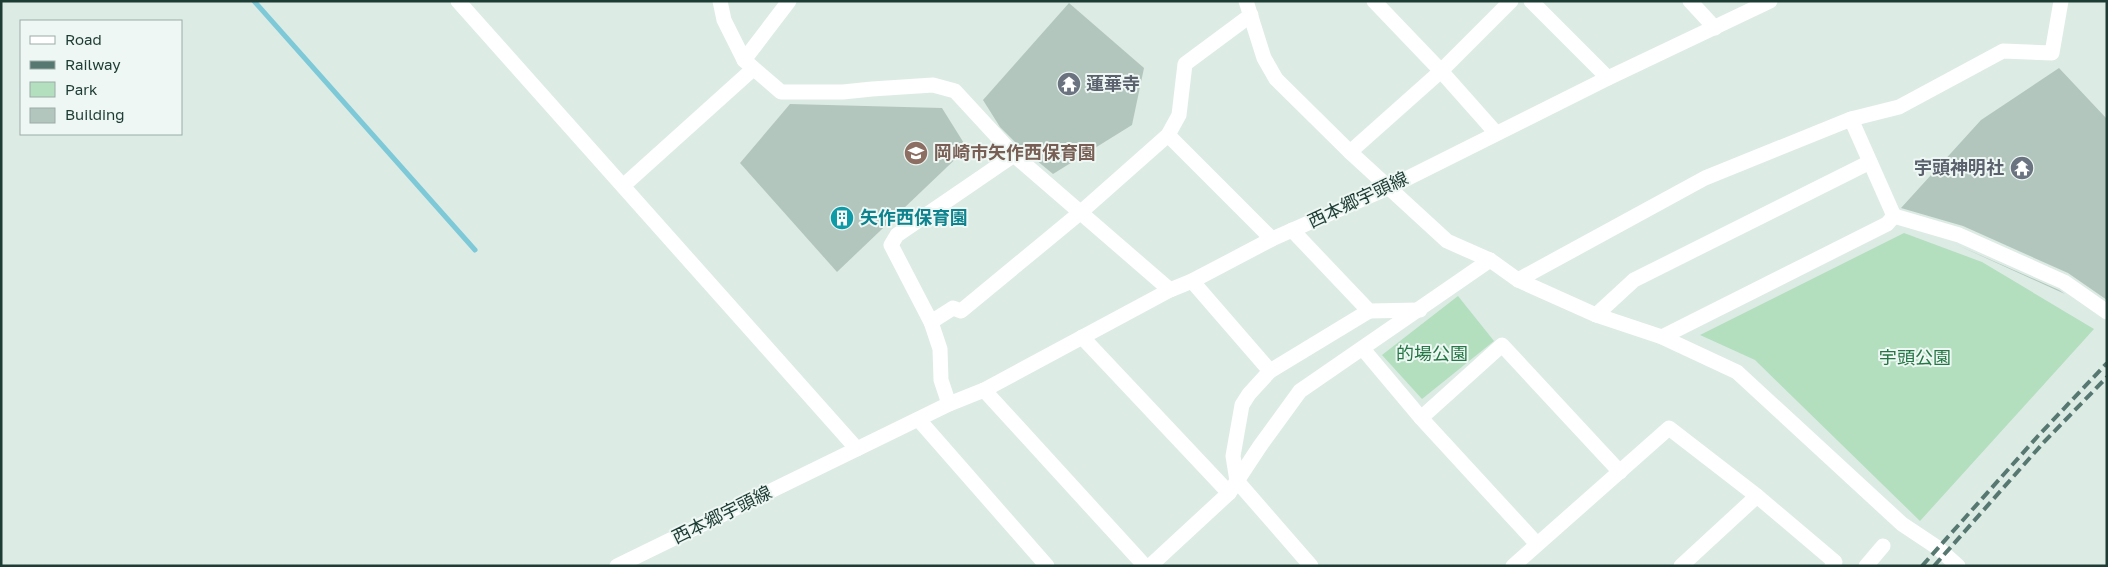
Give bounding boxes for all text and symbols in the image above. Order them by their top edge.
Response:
legend [20,20,182,135]
text: Road [65,30,102,48]
text: Railway [65,55,121,73]
temple icon: 蓮華寺 [1056,71,1082,97]
place label: 蓮華寺 [1086,72,1140,94]
text: Park [65,80,98,98]
text: Building [65,105,125,123]
school or university icon: 岡崎市矢作西保育園 [903,140,929,166]
place label: 岡崎市矢作西保育園 [934,141,1096,163]
temple icon: 宇頭神明社 [2009,155,2035,181]
place label: 宇頭神明社 [1914,156,2004,178]
street label: 西本郷宇頭線 [1304,166,1411,232]
building icon: 矢作西保育園 [829,205,855,231]
place label: 矢作西保育園 [860,206,968,228]
park label: 的場公園 [1396,342,1468,364]
park label: 宇頭公園 [1879,346,1951,368]
street label: 西本郷宇頭線 [668,481,775,548]

